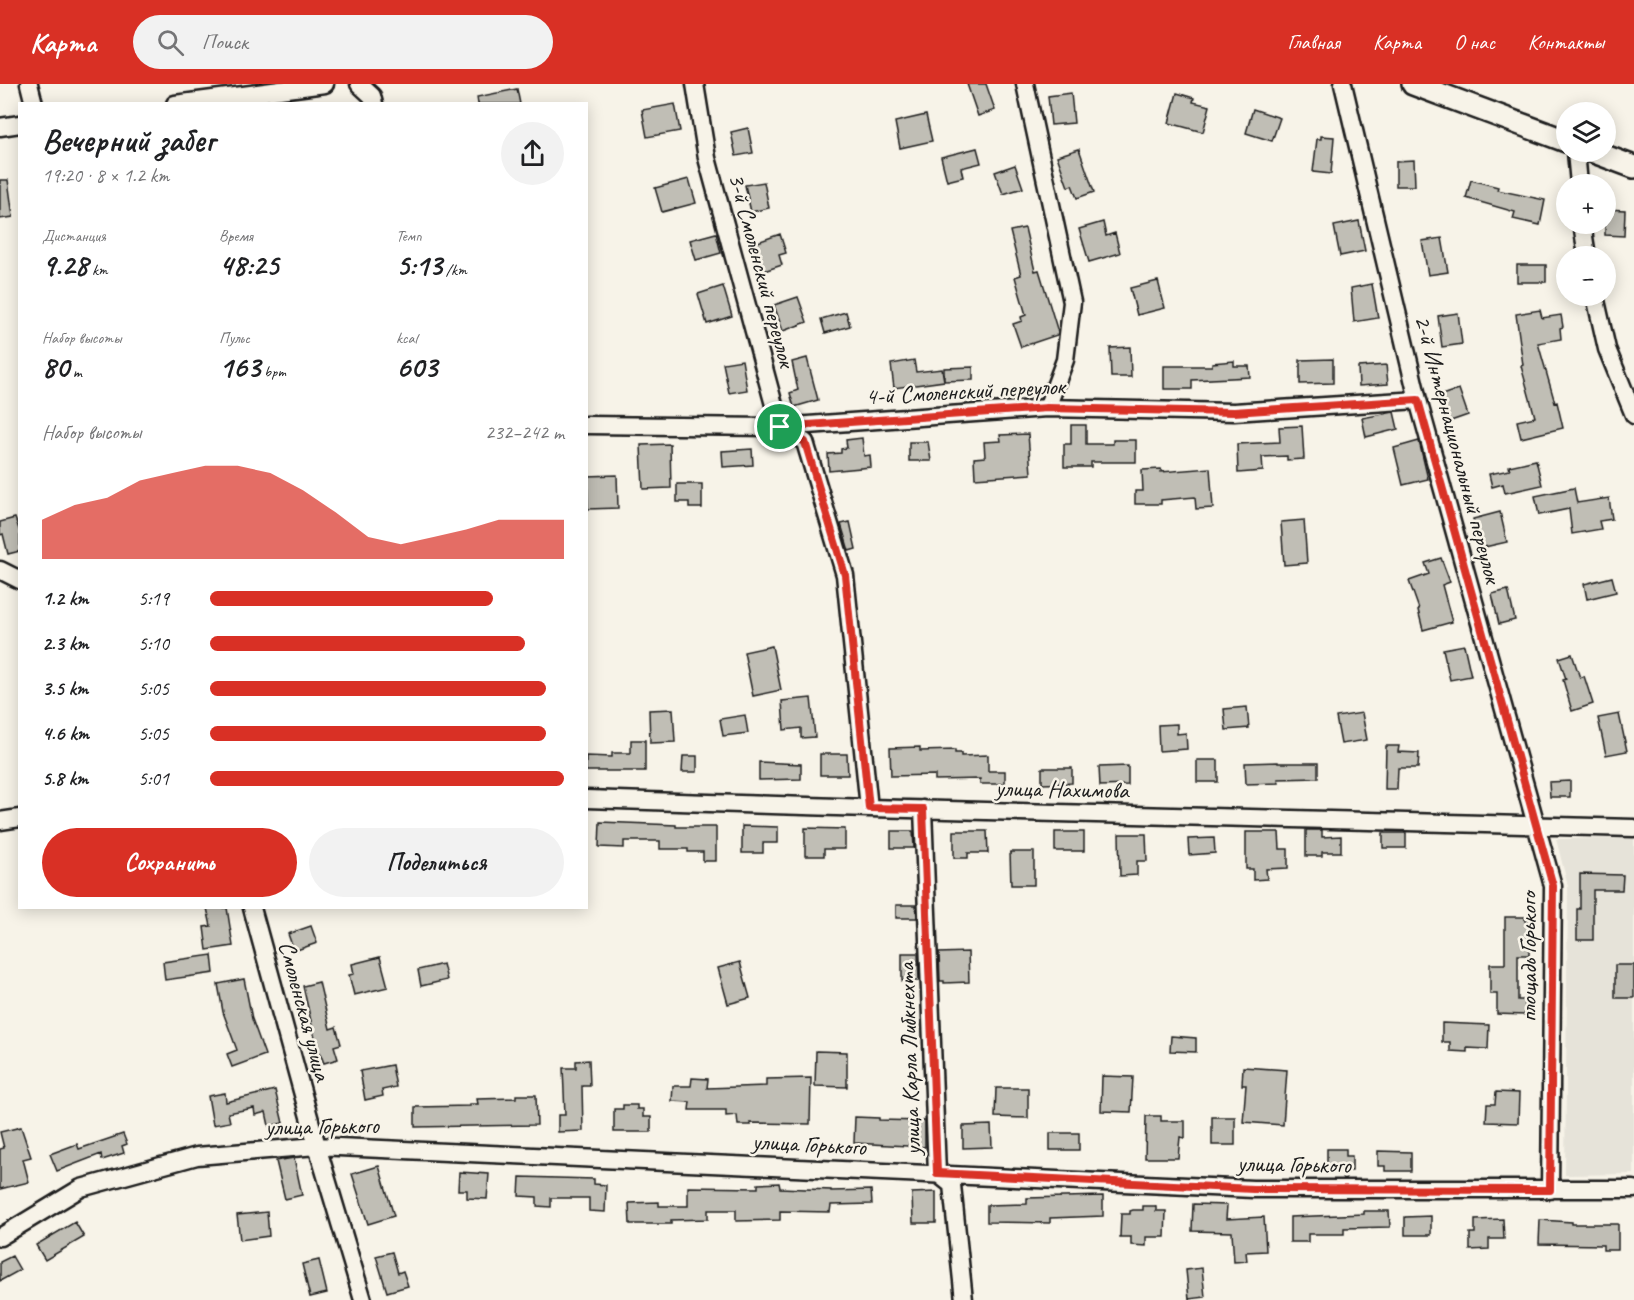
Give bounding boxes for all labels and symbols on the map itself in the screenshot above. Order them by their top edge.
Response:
street label: 3-й Смоленский переулок [722,170,803,372]
street label: 2-й Интернациональный переулок [1408,312,1509,588]
street label: 4-й Смоленский переулок [865,371,1068,411]
pin [754,401,805,452]
street label: улица Нахимова [993,773,1130,805]
street label: площадь Горького [1513,889,1543,1022]
street label: Смоленская улица [272,938,338,1086]
street label: улица Карла Либкнехта [891,961,927,1158]
street label: улица Горького [263,1110,381,1142]
street label: улица Горького [749,1126,868,1162]
street label: улица Горького [1235,1148,1353,1180]

